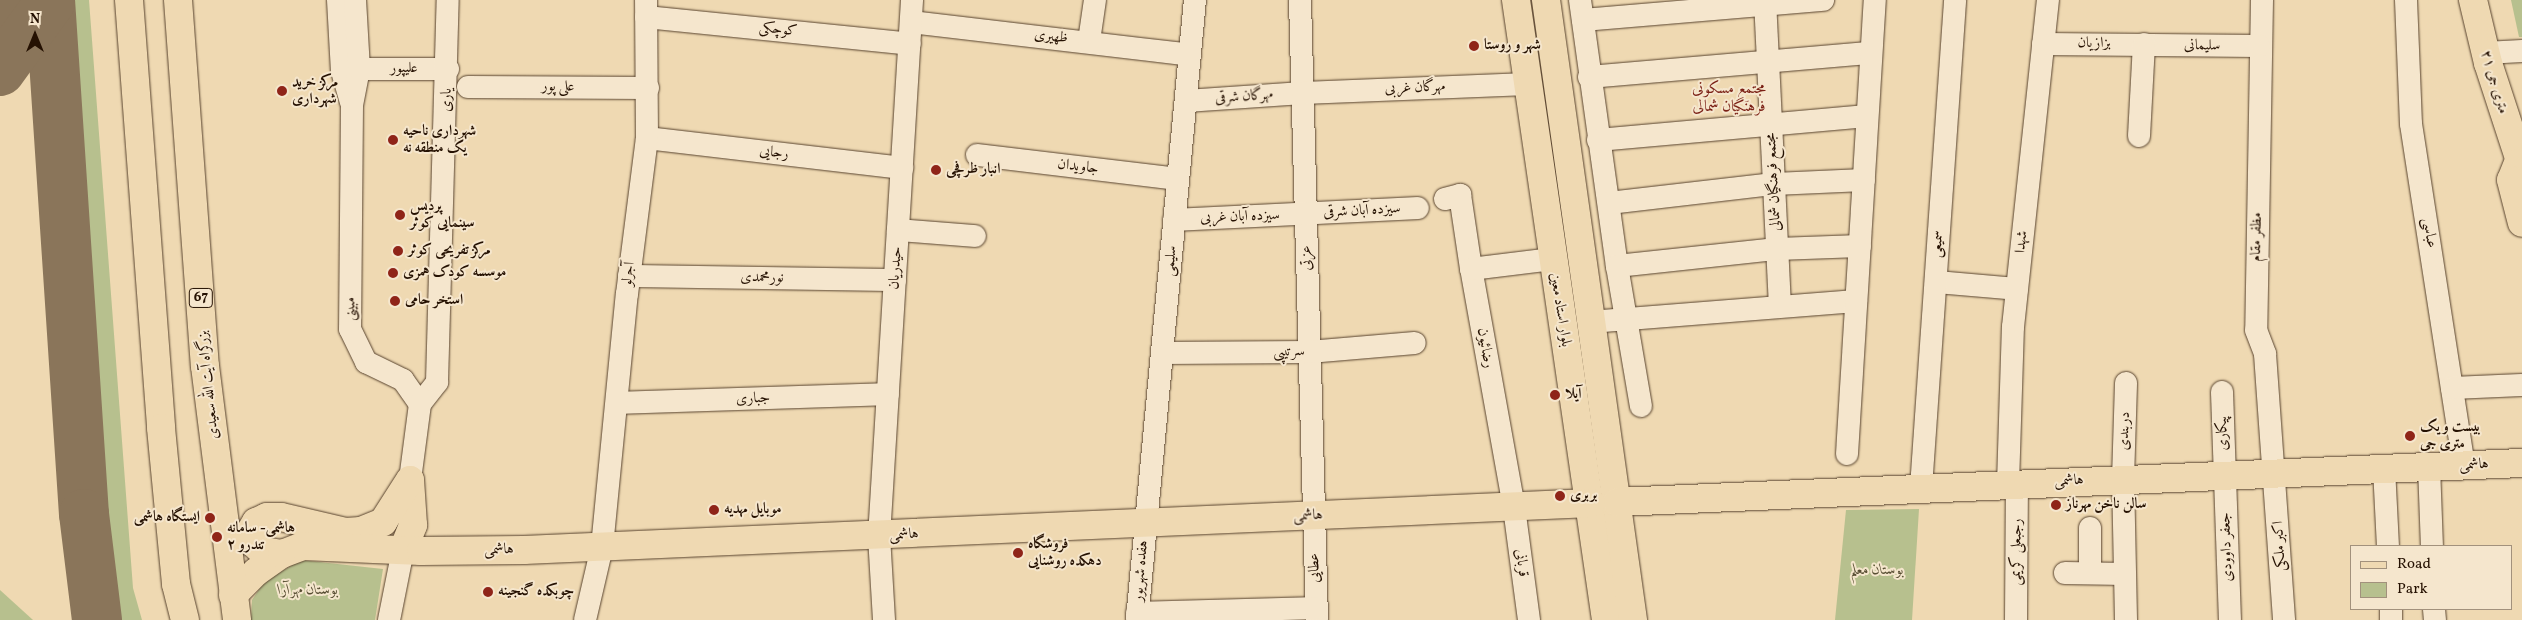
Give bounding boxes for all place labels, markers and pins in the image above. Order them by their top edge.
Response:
place label: شهر و روستا [1484,37,1541,55]
marker: شهر و روستا [1468,40,1480,52]
place label: مرکز خرید شهرداری [292,73,338,108]
marker: مرکز خرید شهرداری [276,85,288,97]
place label: شهرداری ناحیه یک منطقه نه [403,122,476,157]
marker: شهرداری ناحیه یک منطقه نه [387,134,399,146]
place label: انبار ظرفچی [946,161,1001,179]
marker: انبار ظرفچی [930,164,942,176]
place label: پردیس سینمایی کوثر [410,197,474,232]
marker: پردیس سینمایی کوثر [394,209,406,221]
place label: مرکز تفریحی کوثر [408,242,491,260]
marker: مرکز تفریحی کوثر [392,245,404,257]
place label: موسسه کودک همزی [403,264,506,282]
marker: موسسه کودک همزی [387,267,399,279]
place label: استخر حامی [405,292,463,310]
marker: استخر حامی [389,295,401,307]
place label: آیلا [1565,386,1581,404]
marker: آیلا [1549,389,1561,401]
place label: بیست و یک متری جی [2420,418,2481,453]
marker: بیست و یک متری جی [2404,430,2416,442]
place label: بربری [1570,487,1597,505]
marker: بربری [1554,490,1566,502]
place label: سالن ناخن مهرناز [2066,496,2146,514]
marker: سالن ناخن مهرناز [2050,499,2062,511]
place label: موبایل مهدیه [724,501,782,519]
marker: موبایل مهدیه [708,504,720,516]
place label: ایستگاه هاشمی [134,509,200,527]
marker: ایستگاه هاشمی [204,512,216,524]
place label: هاشمی- سامانه ۲ تندرو [227,519,296,554]
marker: هاشمی- سامانه ۲ تندرو [211,531,223,543]
place label: فروشگاه دهکده روشنایی [1028,535,1102,570]
marker: فروشگاه دهکده روشنایی [1012,547,1024,559]
place label: چوبکده گنجینه [498,583,574,601]
marker: چوبکده گنجینه [482,586,494,598]

